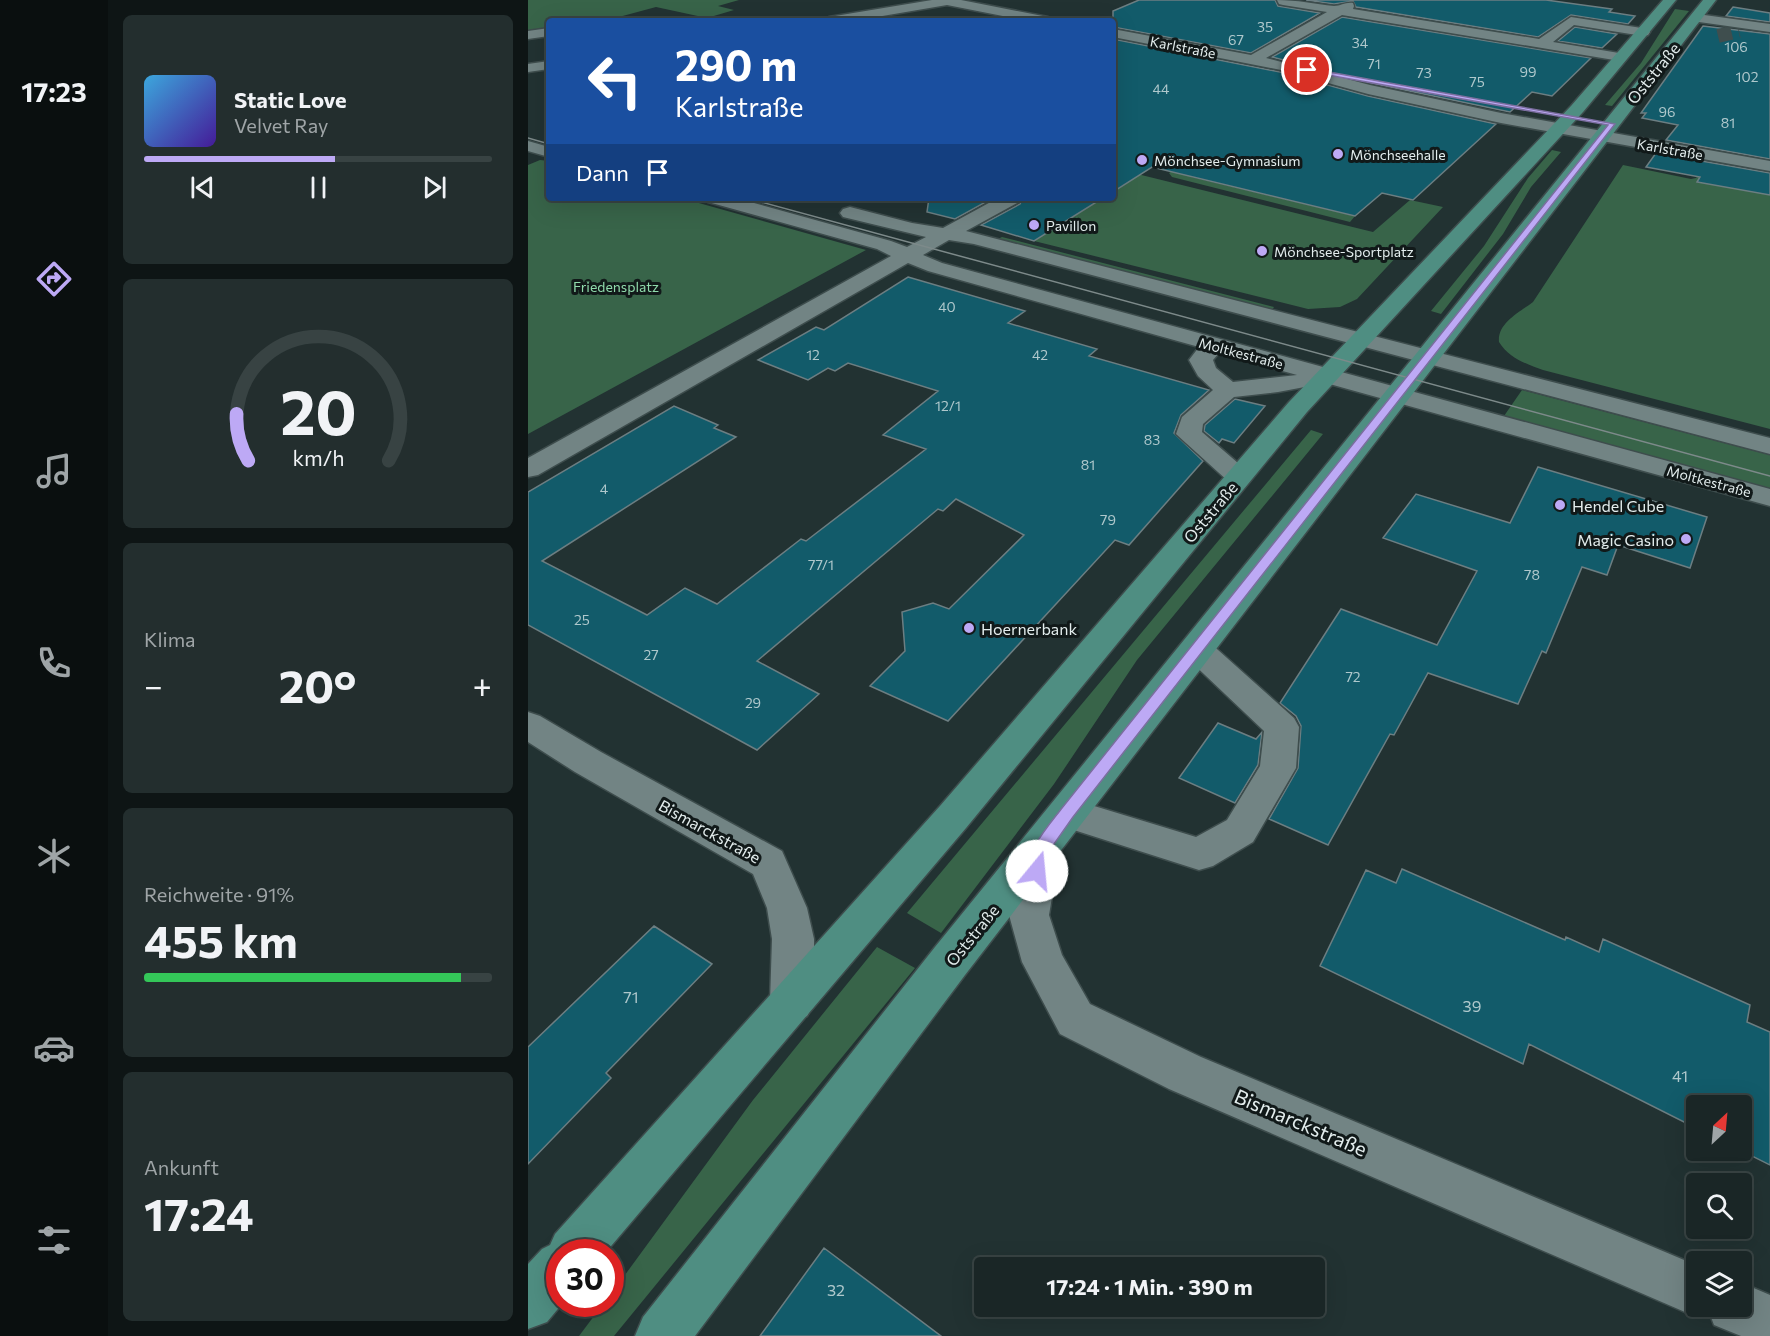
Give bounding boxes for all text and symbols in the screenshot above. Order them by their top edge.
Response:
house number: 35 [1257,18,1273,35]
house number: 67 [1228,31,1244,48]
street label: Karlstraße [1149,32,1217,62]
house number: 34 [1352,34,1369,51]
text: 290 m [675,38,797,90]
street label: Oststraße [1623,38,1683,108]
house number: 106 [1724,38,1748,55]
icon: left [576,42,654,120]
pin [1281,44,1332,95]
icon: arrive [1290,53,1323,86]
house number: 71 [1367,55,1381,72]
house number: 99 [1520,63,1537,80]
house number: 73 [1416,64,1432,81]
house number: 102 [1736,68,1759,85]
house number: 75 [1469,73,1485,90]
text: 17:23 [21,75,87,108]
house number: 44 [1153,80,1170,97]
text: Static Love [234,86,347,113]
text: Karlstraße [675,90,803,123]
house number: 96 [1659,103,1676,120]
text: Velvet Ray [234,113,328,137]
house number: 81 [1721,114,1735,131]
street label: Karlstraße [1636,135,1704,163]
place label: Mönchseehalle [1350,146,1446,163]
marker: Mönchseehalle [1331,147,1345,161]
place label: Mönchsee-Gymnasium [1154,152,1301,169]
marker: Mönchsee-Gymnasium [1135,153,1149,167]
icon: arrive [641,156,674,189]
text: Dann [576,159,629,186]
icon: previous [186,171,219,204]
icon: pause [302,171,335,204]
icon: next [418,171,451,204]
place label: Pavillon [1046,217,1096,234]
marker: Pavillon [1027,218,1041,232]
place label: Mönchsee-Sportplatz [1274,243,1414,260]
marker: Mönchsee-Sportplatz [1255,244,1269,258]
icon: directions [33,258,75,300]
park label: Friedensplatz [573,278,659,295]
house number: 40 [938,298,956,315]
street label: Moltkestraße [1197,334,1285,372]
house number: 12 [806,346,820,363]
house number: 42 [1032,346,1048,363]
text: 20 [280,372,356,448]
house number: 12/1 [935,397,961,414]
house number: 83 [1144,431,1160,448]
text: km/h [292,444,344,470]
icon: music [33,450,75,492]
house number: 81 [1081,456,1095,473]
street label: Moltkestraße [1665,462,1753,500]
street label: Oststraße [1179,478,1241,546]
house number: 4 [600,480,609,497]
place label: Hendel Cube [1572,496,1664,515]
marker: Hendel Cube [1553,498,1567,512]
house number: 79 [1100,511,1116,528]
place label: Magic Casino [1577,530,1674,549]
marker: Magic Casino [1679,532,1693,546]
house number: 77/1 [808,556,834,573]
house number: 78 [1524,566,1540,583]
house number: 25 [574,611,590,628]
place label: Hoernerbank [981,619,1077,638]
marker: Hoernerbank [962,621,976,635]
text: Klima [144,627,196,651]
icon: phone [33,642,75,684]
house number: 27 [643,646,659,663]
text: 20° [279,657,357,712]
text: − [144,664,163,705]
text: + [473,664,492,705]
house number: 72 [1345,668,1361,685]
house number: 29 [745,694,761,711]
street label: Bismarckstraße [656,795,764,867]
icon: climate [33,835,75,877]
position arrow [1005,839,1069,903]
text: Reichweite · 91% [144,882,294,906]
street label: Oststraße [942,900,1002,970]
text: 455 km [144,912,298,967]
house number: 71 [623,987,639,1006]
house number: 39 [1463,996,1481,1015]
icon: car [33,1027,75,1069]
house number: 41 [1672,1066,1688,1085]
street label: Bismarckstraße [1231,1083,1371,1161]
north arrow [1686,1095,1752,1161]
map controls [1686,1095,1752,1317]
text: Ankunft [144,1155,219,1179]
button: search [1686,1173,1752,1239]
text: 17:24 [144,1185,254,1240]
icon: filters [33,1219,75,1261]
speed limit sign: 30 [546,1239,624,1317]
button: layers [1686,1251,1752,1317]
text: 17:24 · 1 Min. · 390 m [1046,1273,1253,1300]
house number: 32 [827,1280,845,1299]

